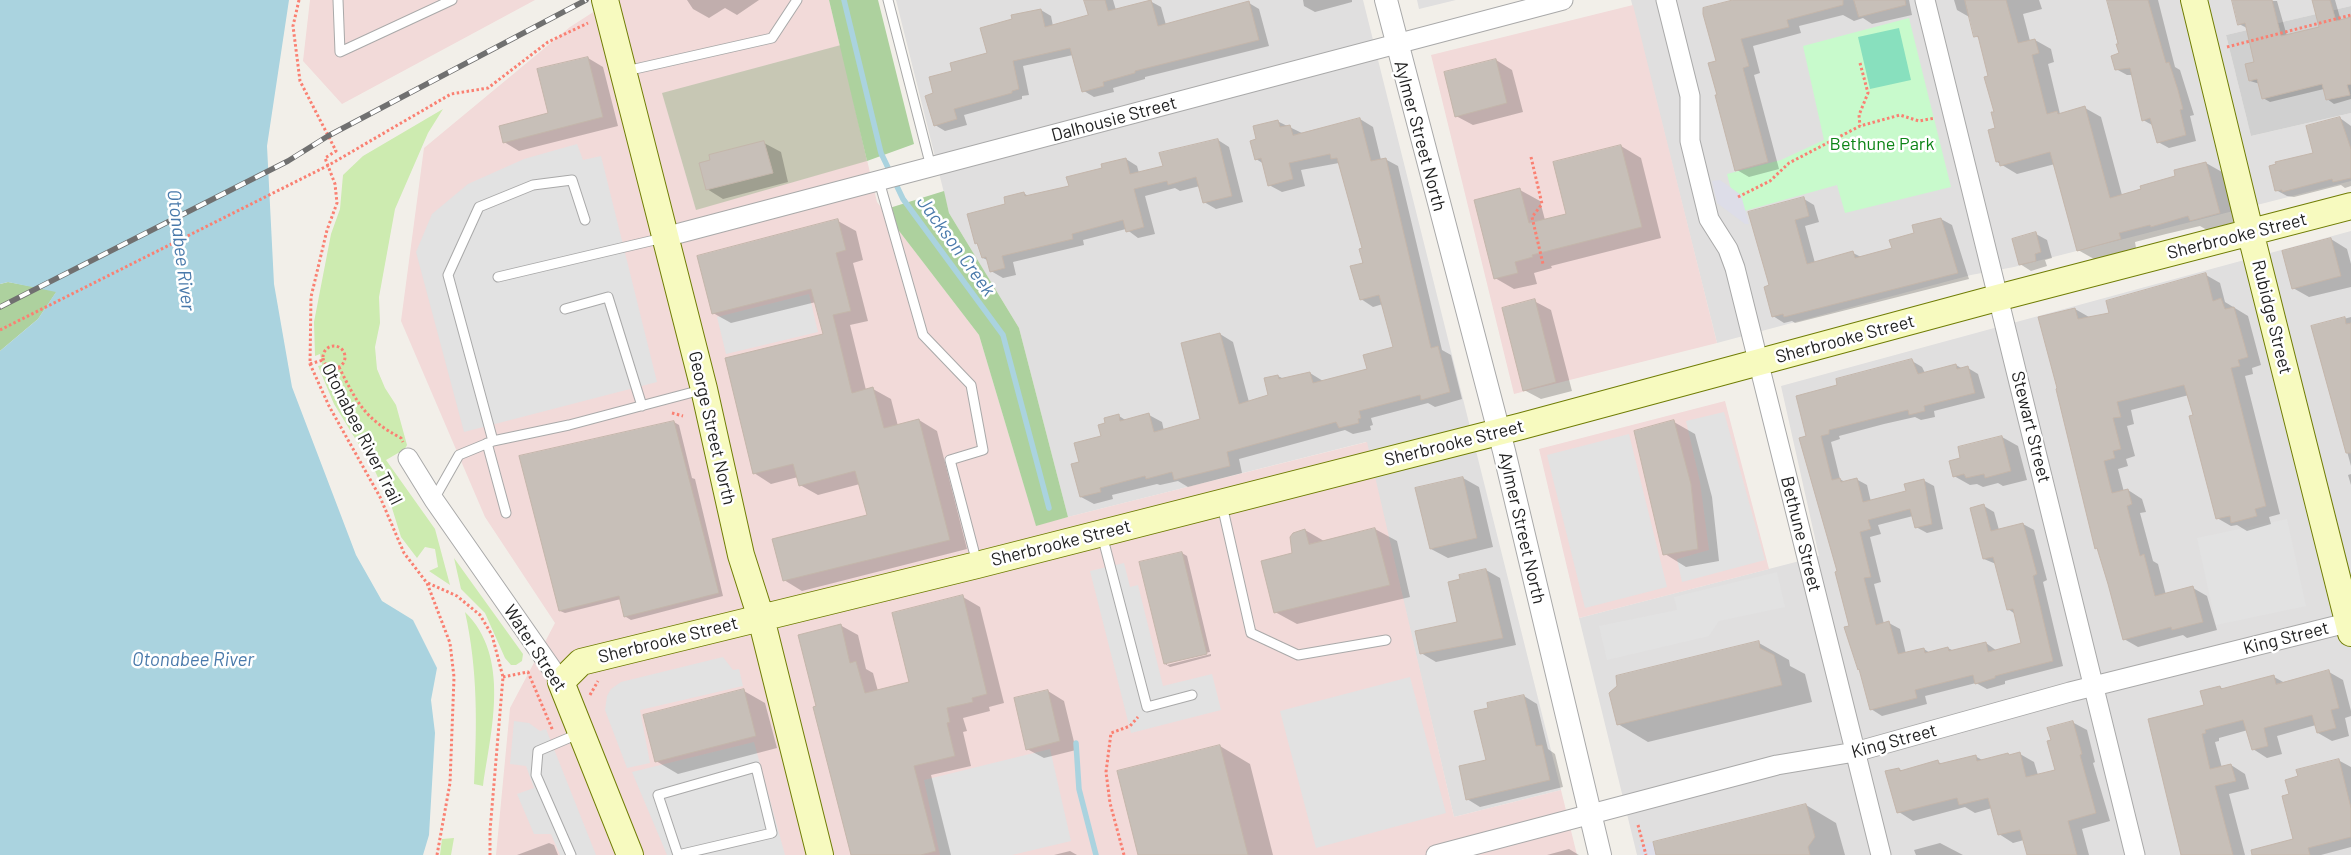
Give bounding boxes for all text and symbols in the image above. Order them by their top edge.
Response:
street label: Aylmer Street North [1389,58,1451,214]
street label: Dalhousie Street [1049,92,1179,146]
park label: Bethune Park [1830,133,1934,155]
water label: Otonabee River [162,188,200,312]
water label: Jackson Creek [912,191,1000,301]
street label: Sherbrooke Street [2165,208,2309,264]
street label: Rubidge Street [2247,258,2297,376]
street label: Sherbrooke Street [1773,310,1917,368]
street label: George Street North [684,349,740,507]
street label: Otonabee River Trail [317,360,407,508]
street label: Stewart Street [2007,369,2055,485]
street label: Sherbrooke Street [1382,415,1526,471]
street label: Aylmer Street North [1494,450,1550,606]
street label: Bethune Street [1776,474,1826,594]
street label: Sherbrooke Street [989,515,1133,571]
street label: Water Street [499,601,571,695]
street label: Sherbrooke Street [596,612,740,668]
street label: King Street [2241,617,2331,659]
water label: Otonabee River [132,649,254,671]
street label: King Street [1849,719,1939,763]

